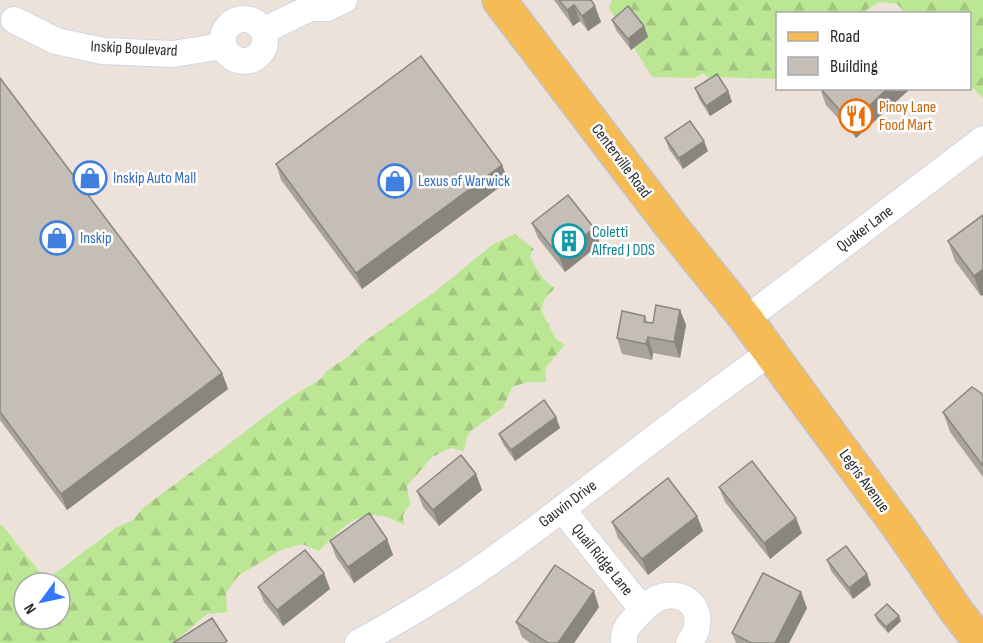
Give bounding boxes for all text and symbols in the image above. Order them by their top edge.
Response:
legend [776,12,971,90]
text: Road [830,26,860,47]
street label: Inskip Boulevard [90,37,178,61]
text: Building [830,56,878,77]
restaurant icon: Pinoy Lane Food Mart [838,98,874,134]
place label: Pinoy Lane Food Mart [879,98,936,135]
street label: Centerville Road [587,120,655,202]
shop icon: Inskip Auto Mall [72,160,108,196]
shop icon: Lexus of Warwick [377,163,413,199]
place label: Inskip Auto Mall [113,169,196,188]
place label: Lexus of Warwick [418,172,510,191]
street label: Quaker Lane [833,202,897,256]
shop icon: Inskip [39,220,75,256]
building icon: Coletti Alfred J DDS [551,223,587,259]
place label: Coletti Alfred J DDS [591,223,655,260]
place label: Inskip [80,229,112,248]
street label: Legris Avenue [835,446,893,516]
street label: Gauvin Drive [535,476,601,532]
street label: Quail Ridge Lane [567,520,637,600]
north arrow [12,571,72,631]
text: N [20,600,41,617]

